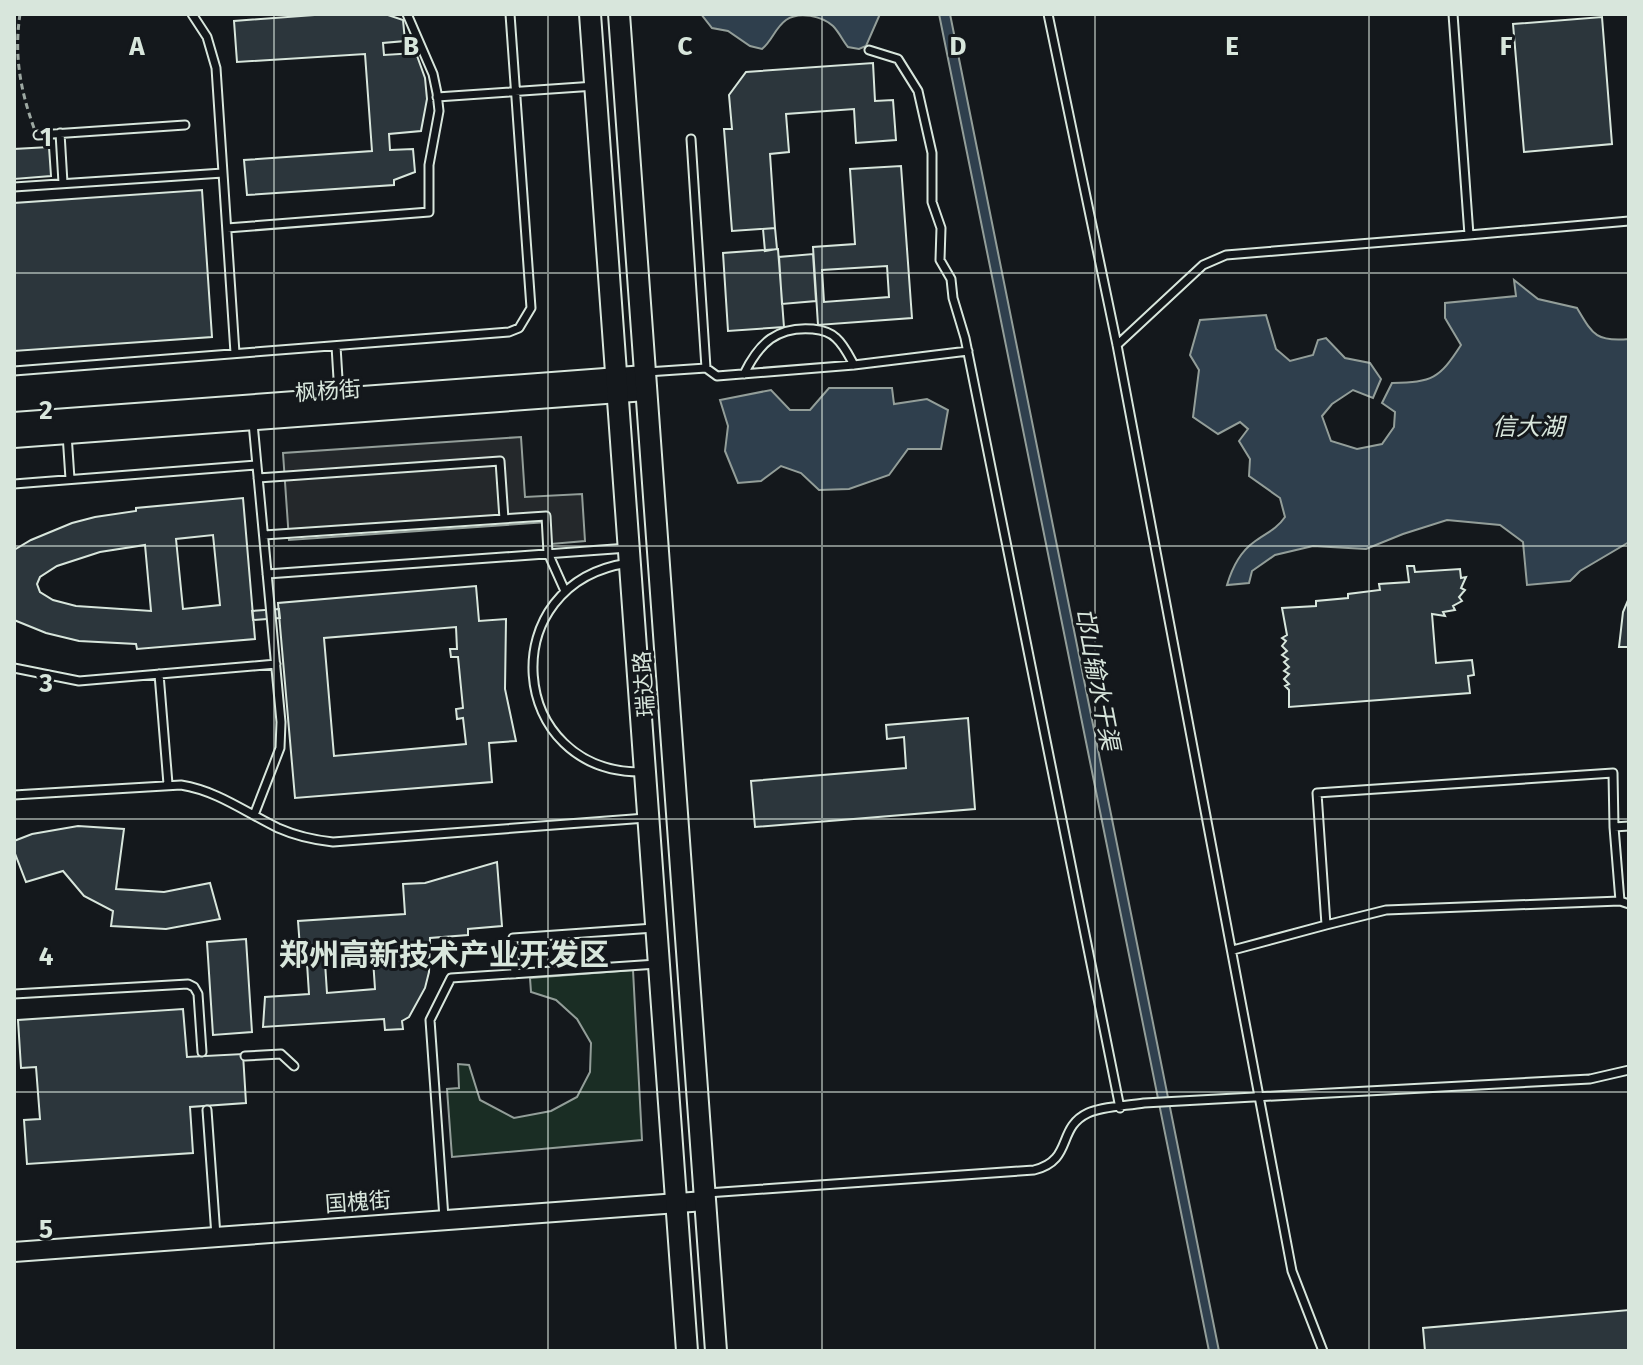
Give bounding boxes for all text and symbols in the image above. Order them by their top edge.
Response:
text: A [128,31,145,62]
text: B [403,31,419,62]
text: C [678,31,693,62]
text: D [950,31,967,62]
text: E [1225,31,1239,62]
text: F [1500,31,1513,62]
text: 1 [40,122,52,153]
street label: 枫杨街 [294,375,362,407]
text: 2 [39,395,53,426]
water label: 信大湖 [1492,413,1568,441]
water label: 邙山输水干渠 [1070,606,1125,755]
street label: 瑞达路 [628,650,660,718]
text: 3 [38,668,53,699]
district label: 郑州高新技术产业开发区 [279,937,609,973]
text: 4 [39,941,54,972]
street label: 国槐街 [324,1186,392,1218]
text: 5 [39,1214,53,1245]

